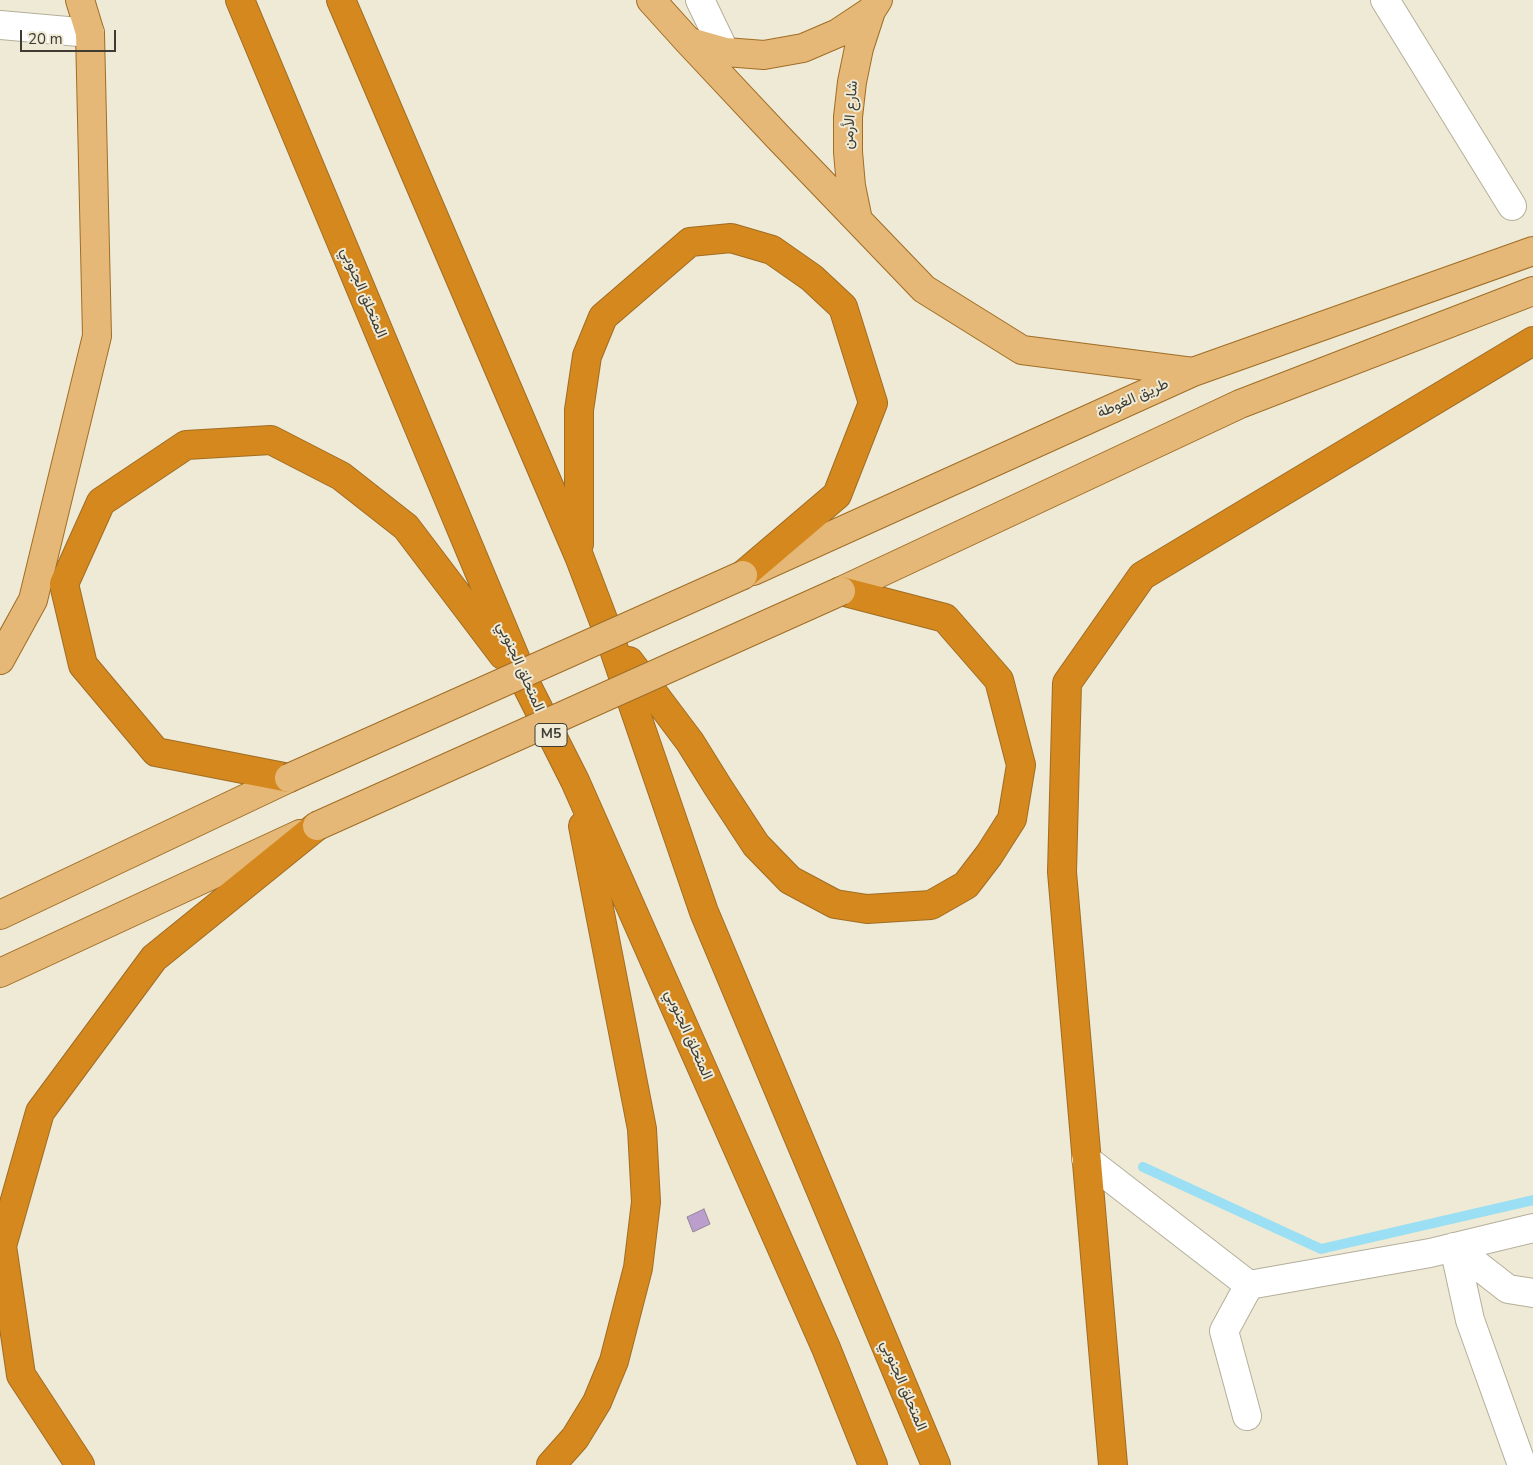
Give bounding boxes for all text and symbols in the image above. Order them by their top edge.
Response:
scale bar [22,20,119,52]
text: 20 m [28,29,63,49]
street label: شارع الأرمن [840,80,862,150]
street label: المتحلق الجنوبي [336,245,390,341]
street label: طريق الغوطة [1095,375,1171,423]
street label: المتحلق الجنوبي [492,619,548,715]
road number: M5 [535,724,567,746]
street label: المتحلق الجنوبي [660,987,716,1083]
street label: المتحلق الجنوبي [876,1338,930,1434]

